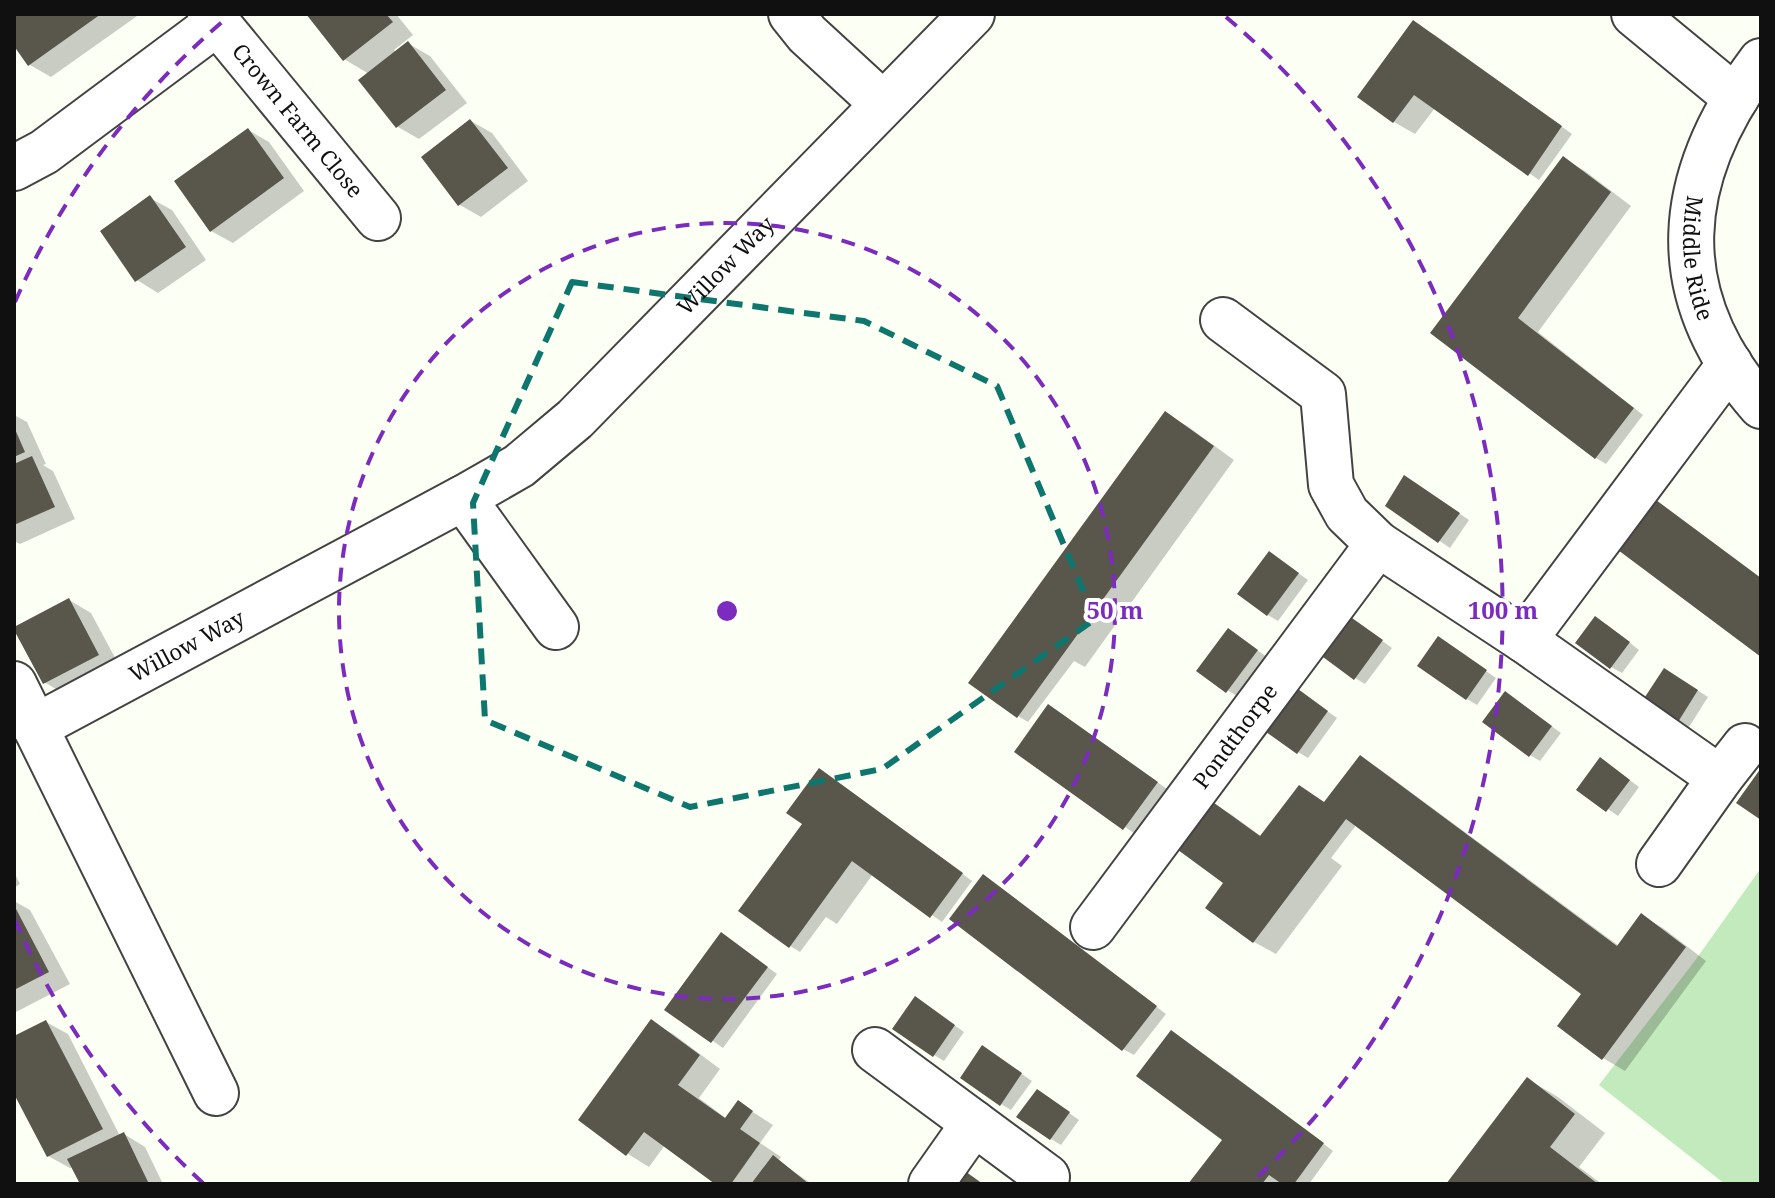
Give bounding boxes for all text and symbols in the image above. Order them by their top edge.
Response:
street label: Crown Farm Close [226,36,371,203]
street label: Middle Ride [1677,194,1721,324]
street label: Willow Way [670,209,780,321]
text: 50 m [1086,593,1144,626]
text: 100 m [1468,593,1539,626]
centre of rings [713,597,741,625]
street label: Willow Way [123,602,250,688]
street label: Pondthorpe [1185,677,1283,794]

